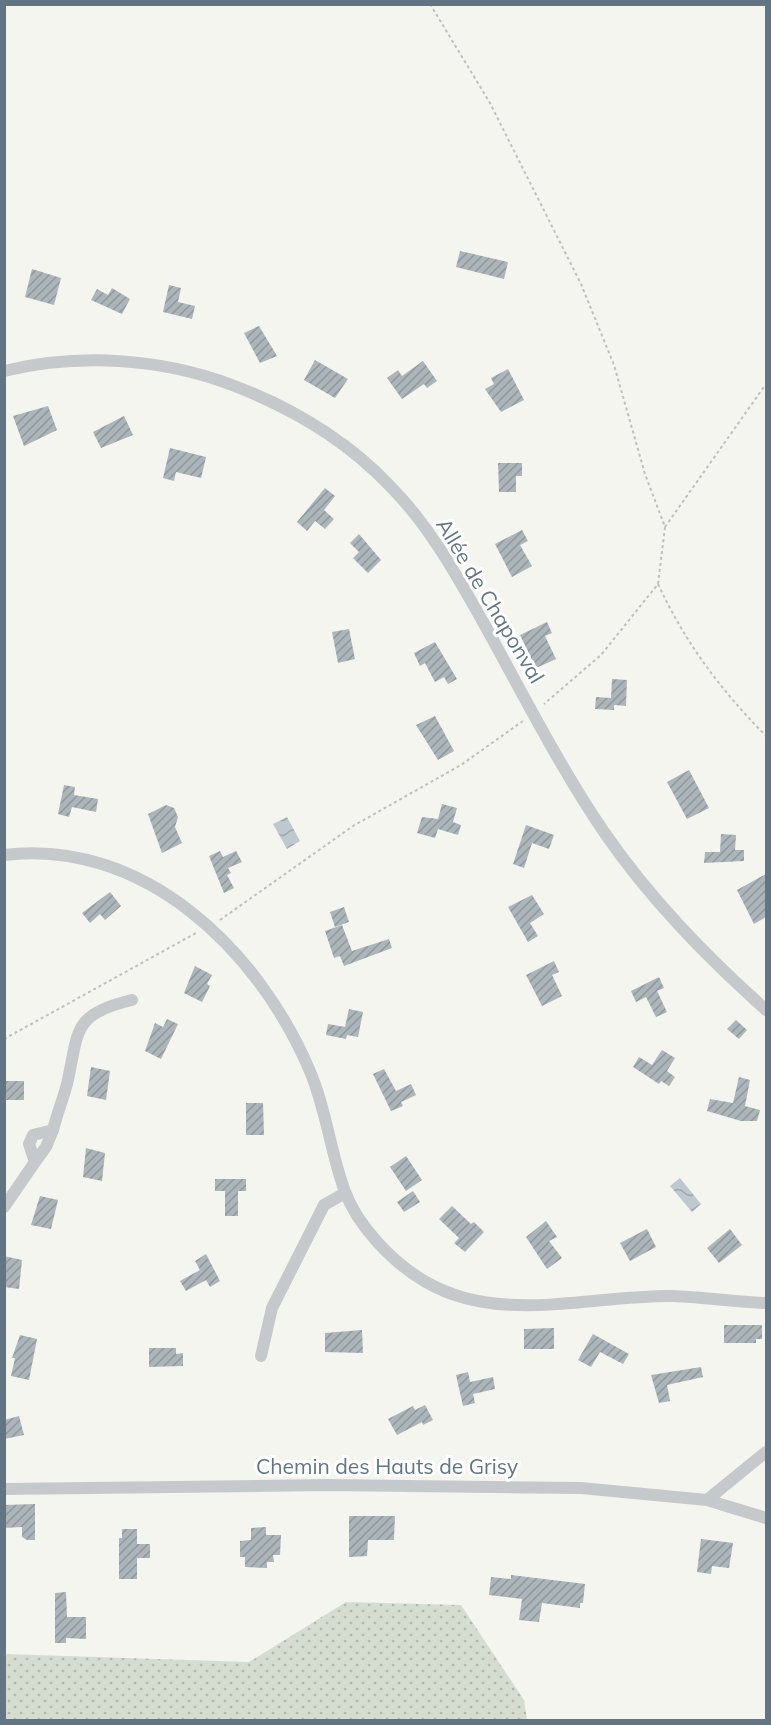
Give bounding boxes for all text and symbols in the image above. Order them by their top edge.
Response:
street label: Allée de Chaponval [431,513,550,688]
street label: Chemin des Hauts de Grisy [256,1453,518,1479]

